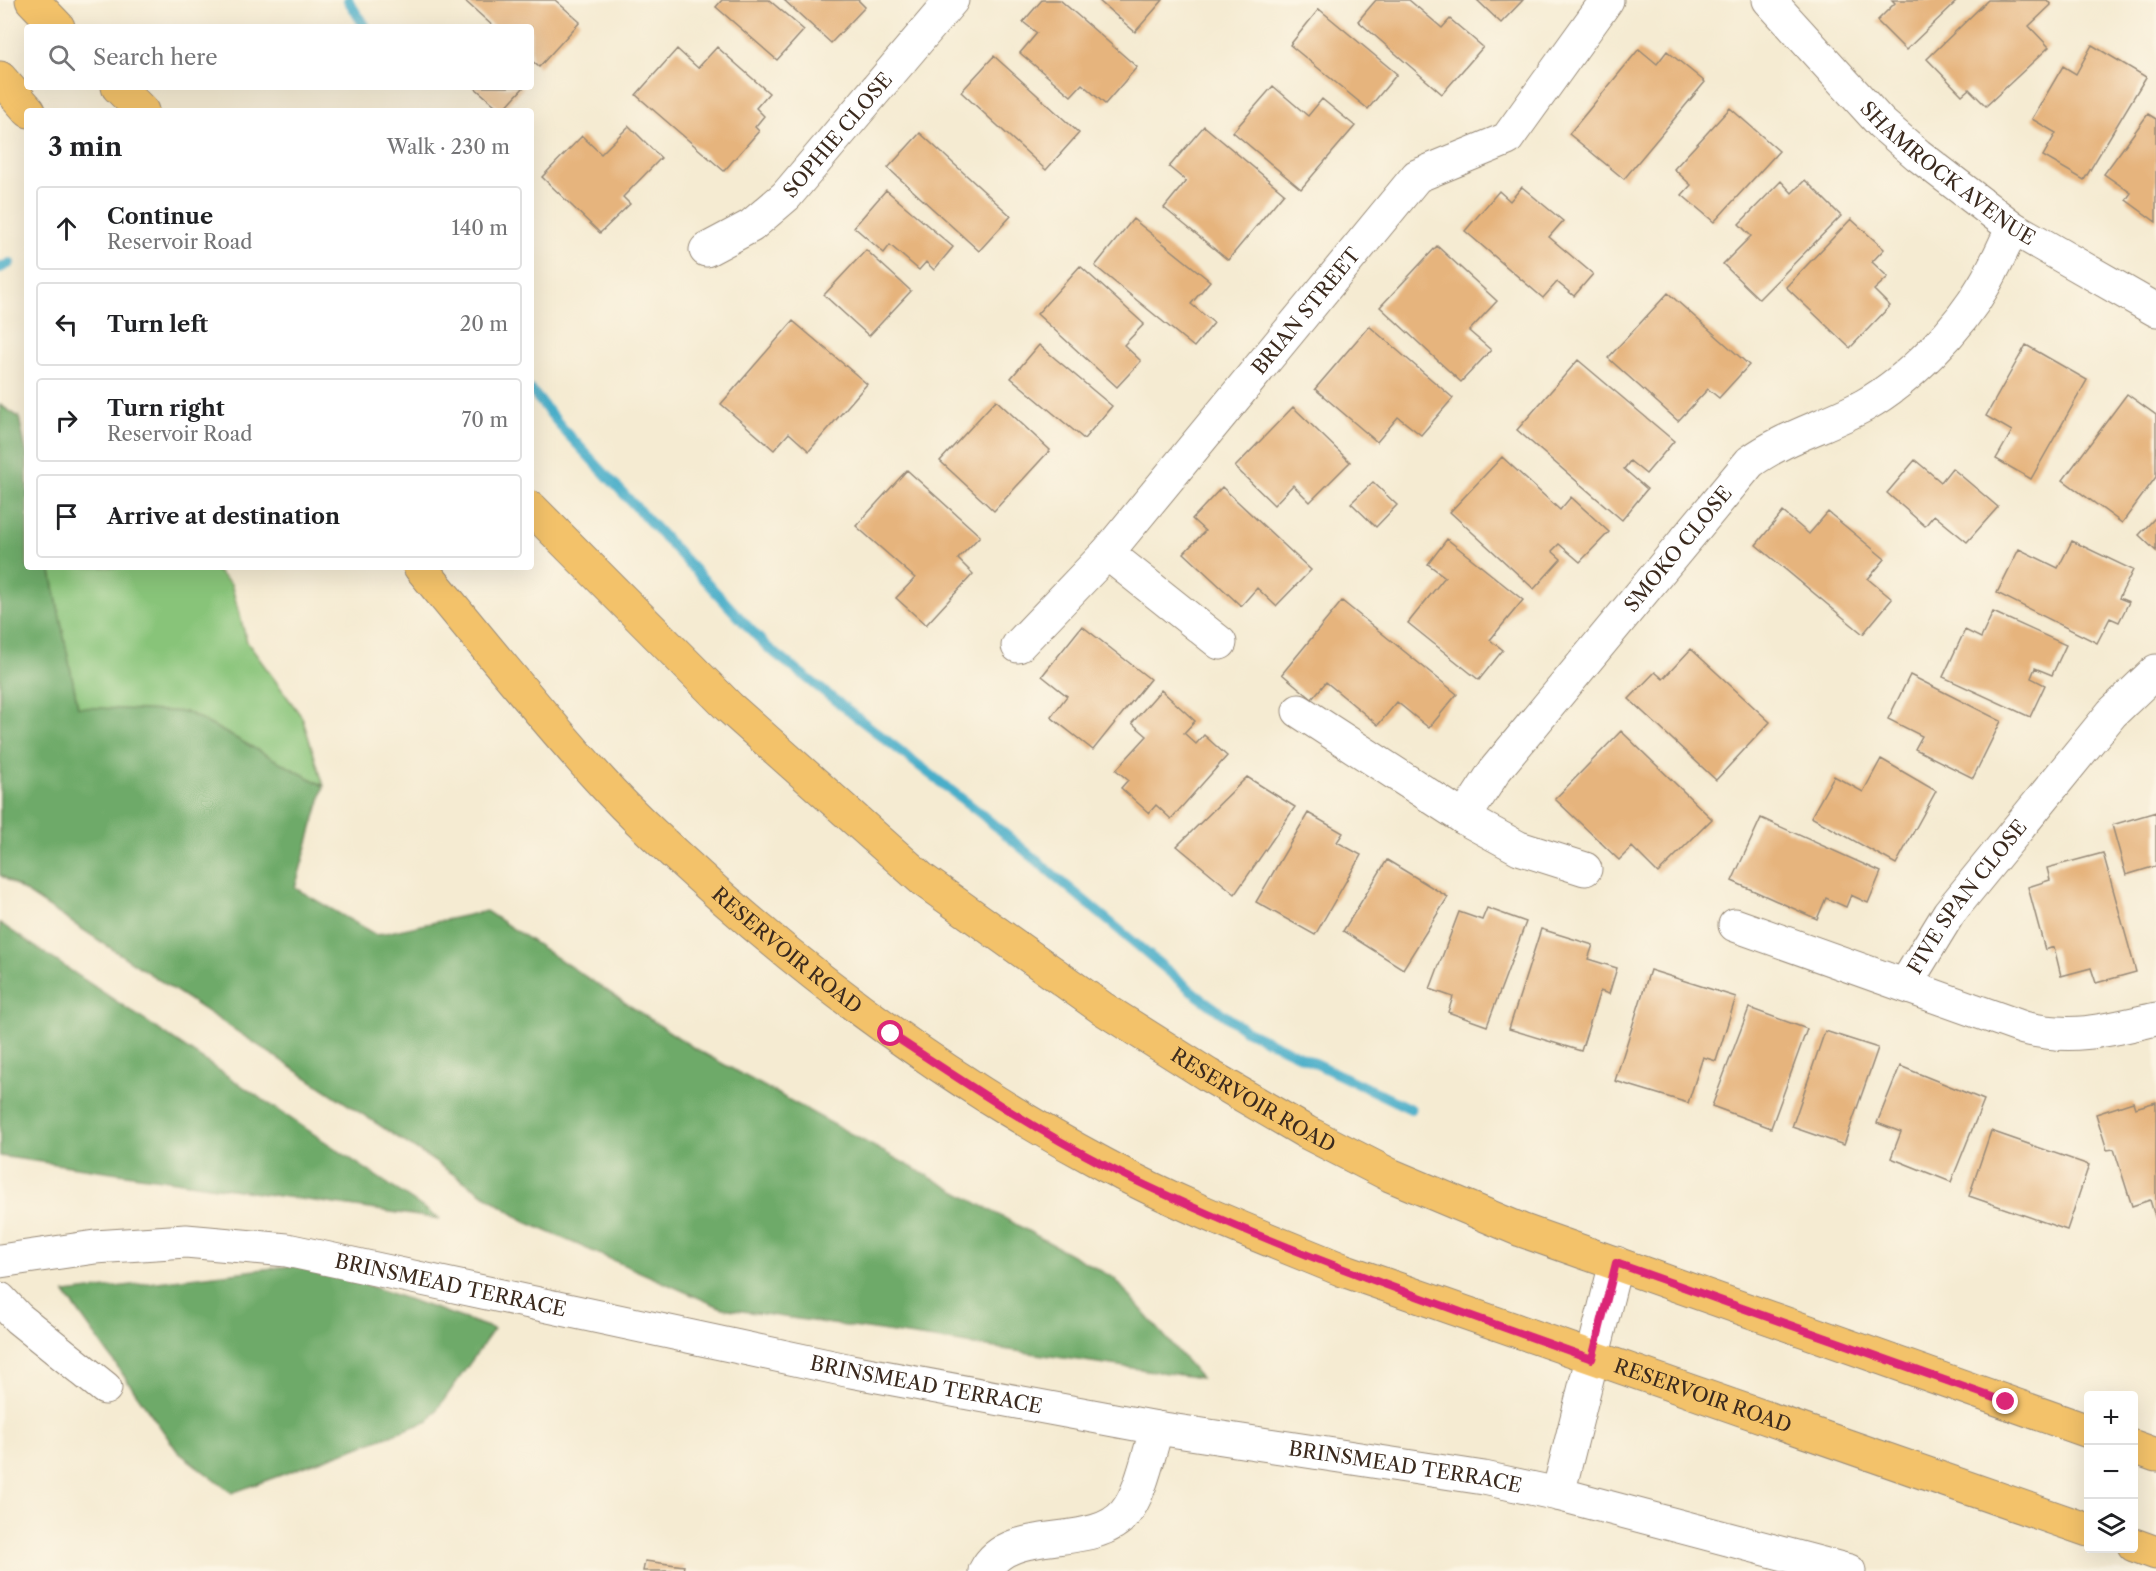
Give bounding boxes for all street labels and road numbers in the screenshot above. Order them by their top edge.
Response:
street label: SOPHIE CLOSE [778,68,897,202]
street label: SHAMROCK AVENUE [1855,96,2039,250]
street label: BRIAN STREET [1247,243,1365,379]
street label: SMOKO CLOSE [1619,481,1737,617]
street label: FIVE SPAN CLOSE [1903,815,2032,978]
street label: RESERVOIR ROAD [707,882,867,1018]
street label: RESERVOIR ROAD [1167,1043,1340,1157]
street label: BRINSMEAD TERRACE [333,1249,568,1322]
street label: BRINSMEAD TERRACE [808,1351,1044,1418]
street label: RESERVOIR ROAD [1611,1354,1795,1438]
street label: BRINSMEAD TERRACE [1287,1436,1524,1498]

